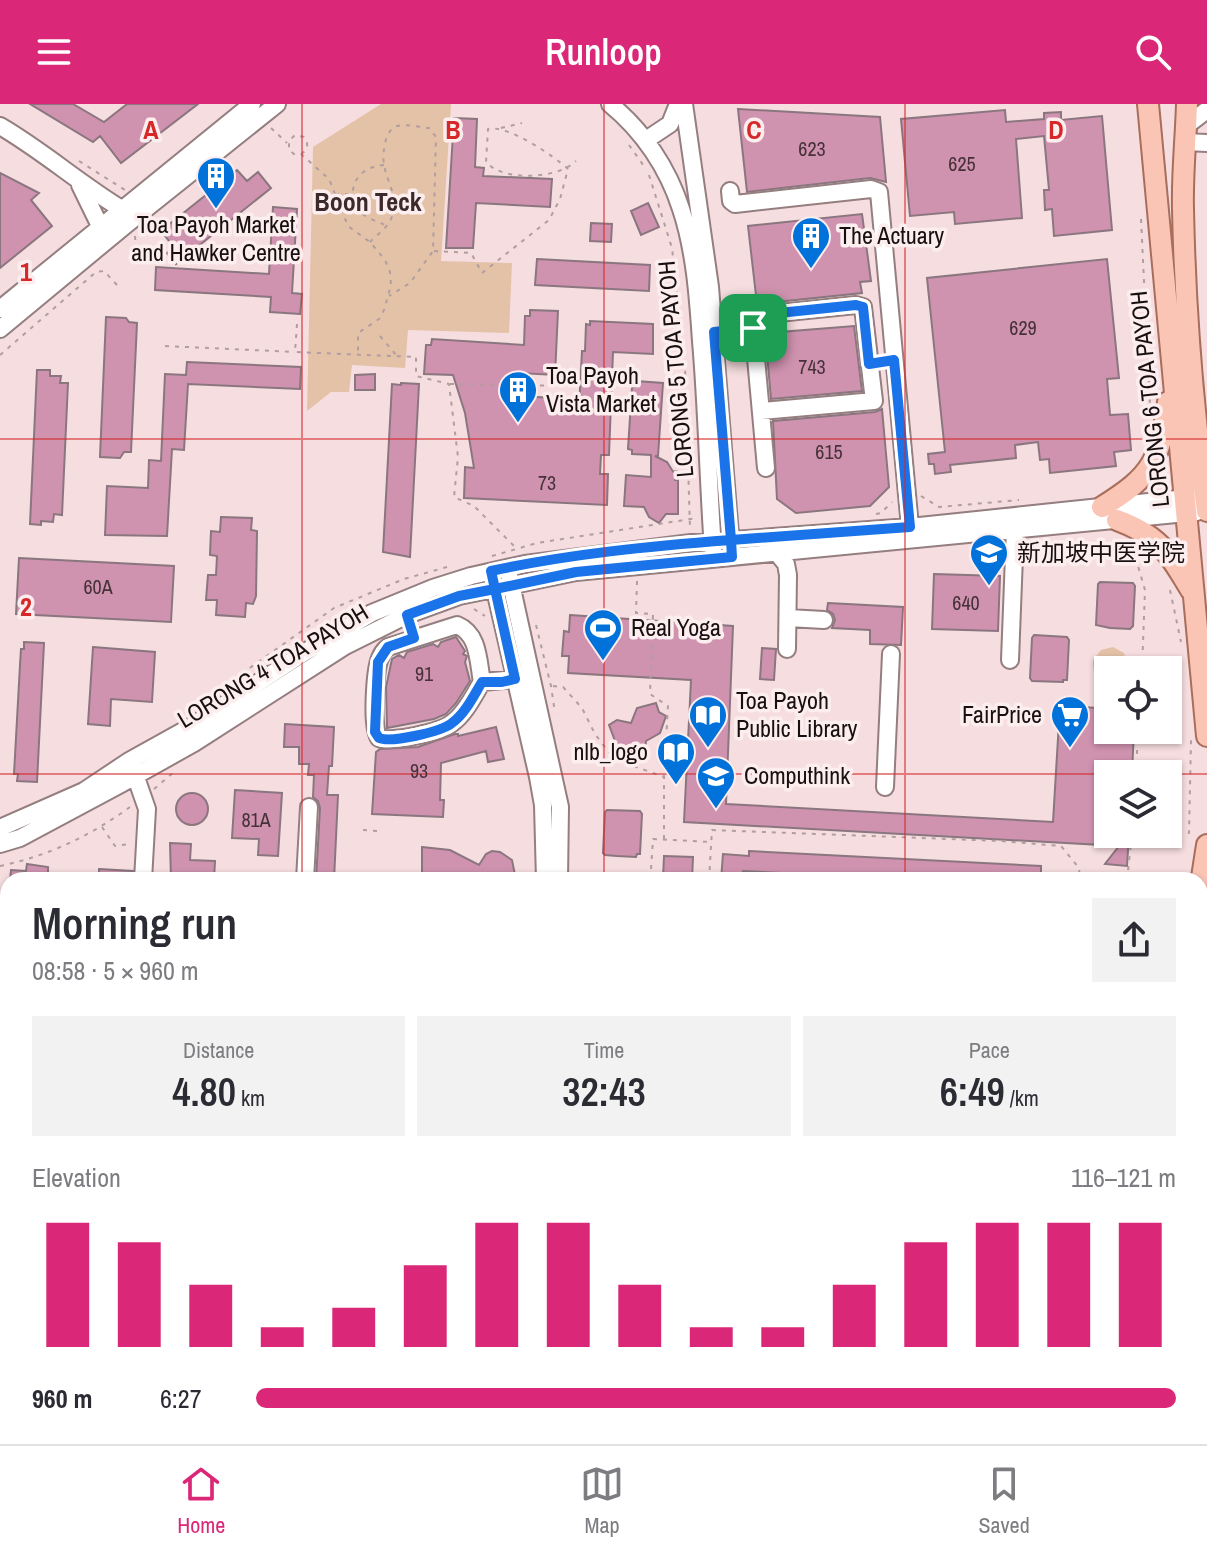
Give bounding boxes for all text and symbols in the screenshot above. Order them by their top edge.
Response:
text: Runloop [545,28,662,76]
icon: menu [32,30,76,74]
icon: search [1131,30,1175,74]
text: A [143,112,159,147]
text: B [445,112,461,147]
text: C [746,112,762,147]
text: D [1048,112,1064,147]
house number: 623 [798,135,826,162]
house number: 625 [948,150,976,177]
building icon: Toa Payoh Market and Hawker Centre [195,155,237,210]
district label: Boon Teck [314,184,422,219]
place label: Toa Payoh Market and Hawker Centre [131,208,301,268]
building icon: The Actuary [790,215,832,270]
place label: The Actuary [839,219,944,251]
text: 1 [20,254,32,289]
street label: LORONG 5 TOA PAYOH [650,259,700,479]
street label: LORONG 6 TOA PAYOH [1122,289,1176,509]
pin [719,294,787,362]
icon: arrive [731,306,775,350]
house number: 629 [1009,314,1037,341]
house number: 743 [798,353,826,380]
place label: Toa Payoh Vista Market [546,359,657,419]
building icon: Toa Payoh Vista Market [497,369,539,424]
house number: 615 [815,438,843,465]
house number: 73 [538,469,556,496]
school or university icon: 新加坡中医学院 [968,532,1010,587]
place label: 新加坡中医学院 [1017,536,1185,568]
house number: 60A [83,573,113,600]
text: 2 [20,589,32,624]
house number: 640 [952,589,980,616]
street label: LORONG 4 TOA PAYOH [171,595,374,735]
sports icon: Real Yoga [582,607,624,662]
place label: Real Yoga [631,611,721,643]
map controls [1094,656,1182,848]
button: locate [1094,656,1182,744]
house number: 91 [415,660,433,687]
place label: Toa Payoh Public Library [736,684,858,744]
library icon: Toa Payoh Public Library [687,694,729,749]
supermarket icon: FairPrice [1049,694,1091,749]
place label: FairPrice [962,698,1042,730]
library icon: nlb_logo [655,731,697,786]
place label: nlb_logo [574,735,648,767]
school or university icon: Computhink [695,755,737,810]
house number: 93 [410,757,428,784]
place label: Computhink [744,759,850,791]
button: layers [1094,760,1182,848]
house number: 81A [241,806,271,833]
text: Morning run [32,893,237,953]
button: share [1092,898,1176,982]
text: 08:58 · 5 × 960 m [32,953,199,988]
text: Distance [183,1035,254,1065]
text: Time [584,1035,624,1065]
text: Pace [969,1035,1010,1065]
text: 4.80 [172,1065,236,1118]
text: 32:43 [562,1065,646,1118]
text: 6:49 [940,1065,1005,1118]
text: km [236,1083,265,1113]
text: /km [1005,1083,1039,1113]
text: Elevation [32,1160,121,1195]
text: 116–121 m [1071,1160,1176,1195]
text: 960 m [32,1381,92,1416]
text: 6:27 [160,1381,202,1416]
tab: Home [177,1462,225,1540]
tab: Map [580,1462,624,1540]
tab: Saved [979,1462,1030,1540]

